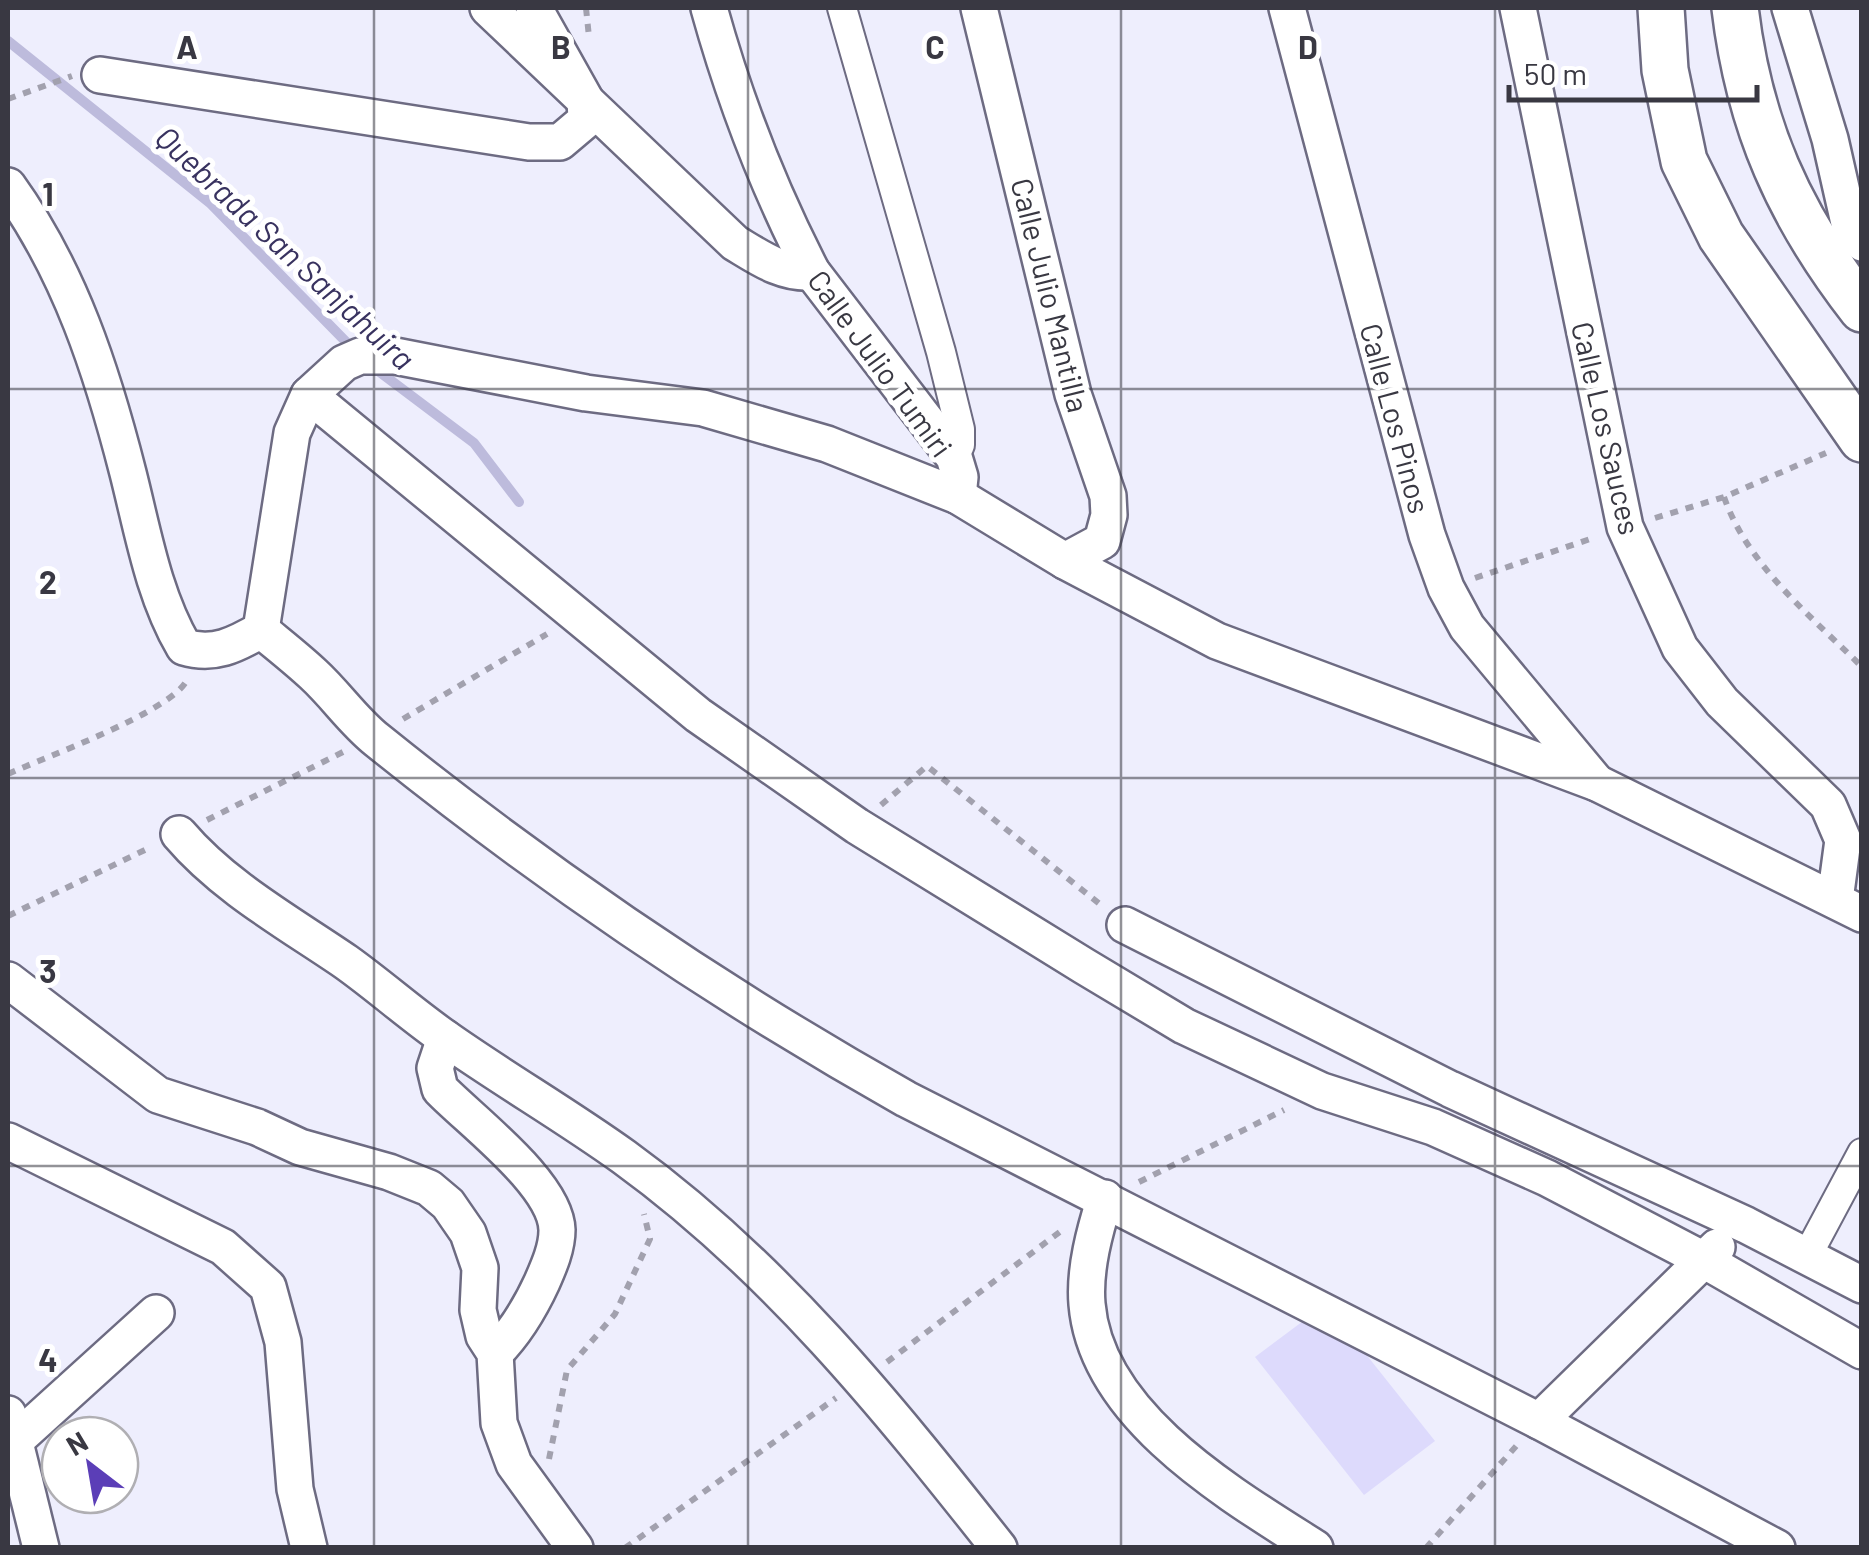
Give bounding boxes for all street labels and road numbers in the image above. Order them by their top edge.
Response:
street label: Calle Julio Mantilla [1004,174,1098,416]
street label: Calle Julio Tumiri [801,262,961,464]
street label: Calle Los Sauces [1565,318,1649,538]
street label: Calle Los Pinos [1353,319,1439,517]

